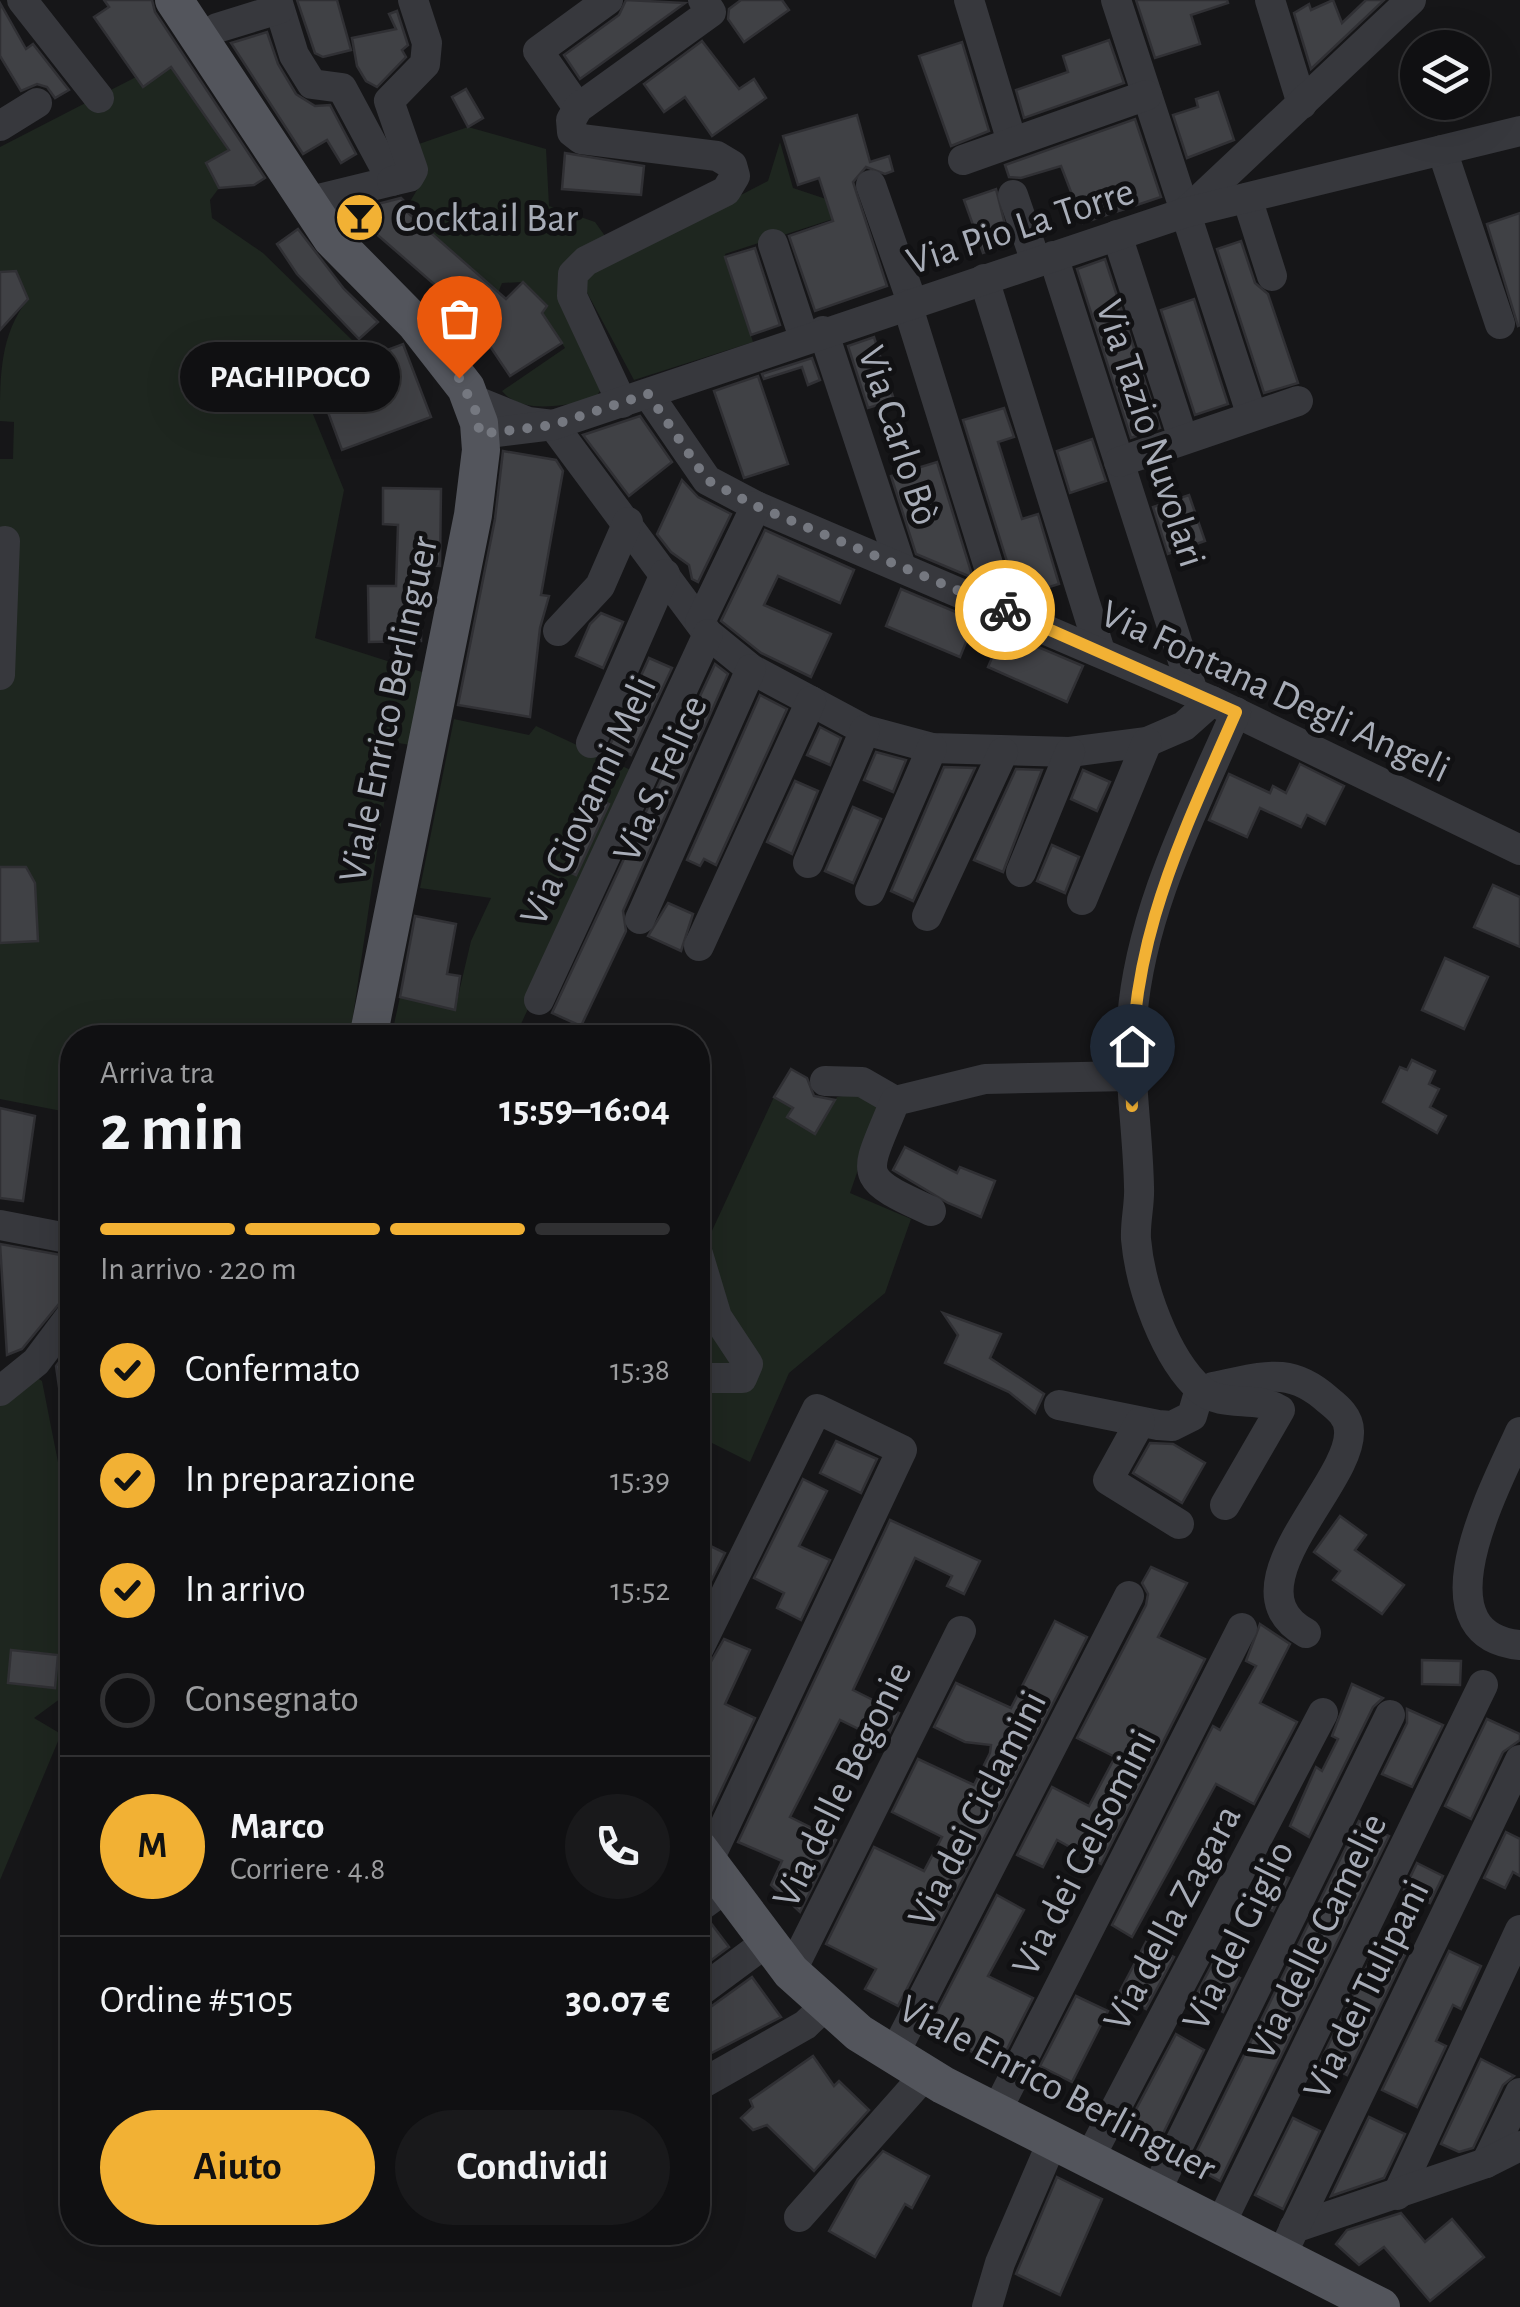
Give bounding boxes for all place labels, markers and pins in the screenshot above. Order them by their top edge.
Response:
bar icon: Cocktail Bar [334,191,386,243]
place label: Cocktail Bar [395,199,578,239]
pin [417,276,502,379]
callout: PAGHIPOCO [179,343,399,413]
pin [1090,1004,1175,1107]

